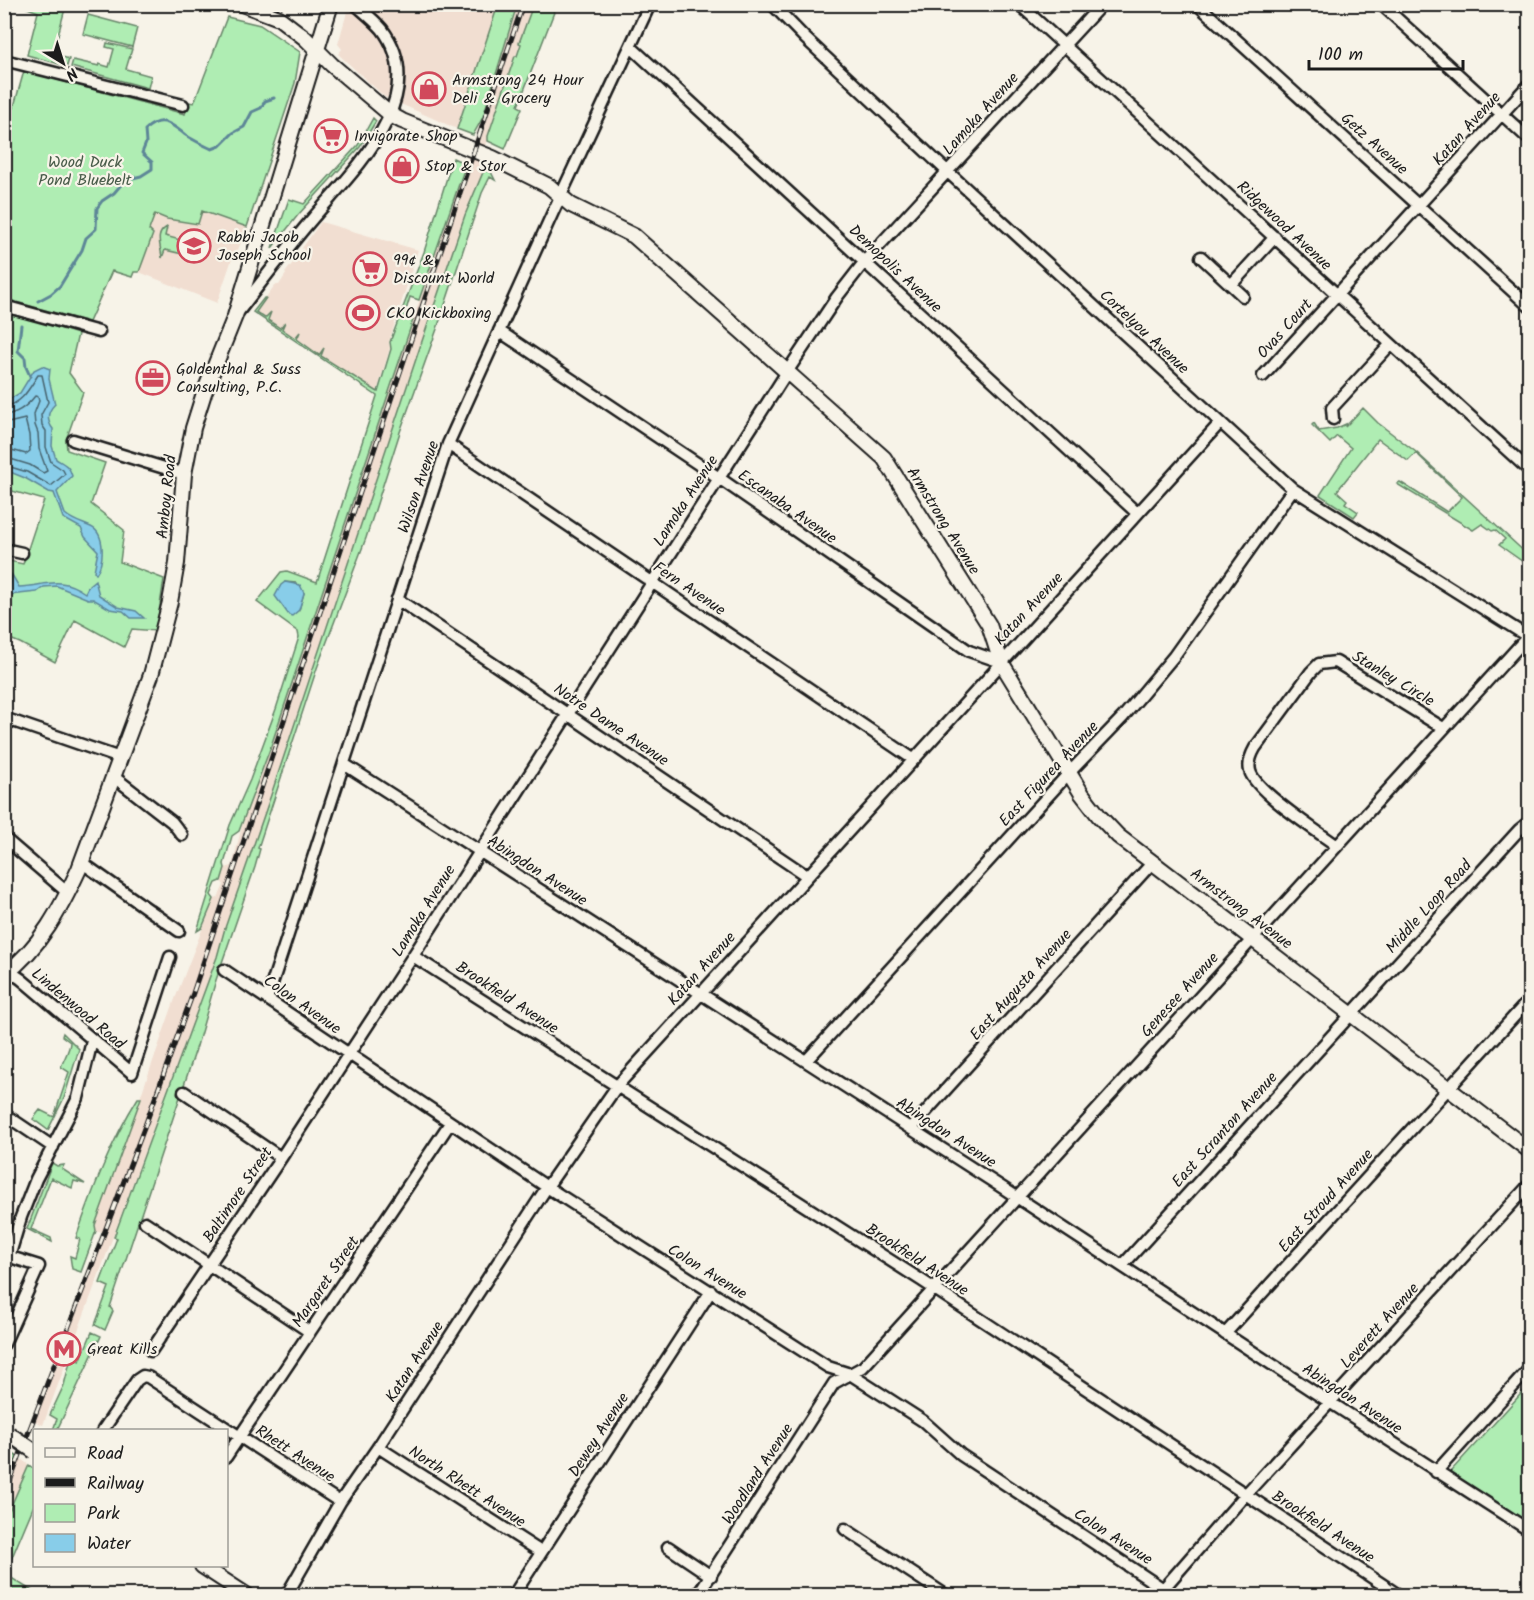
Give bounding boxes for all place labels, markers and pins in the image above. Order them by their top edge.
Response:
place label: Armstrong 24 Hour Deli & Grocery [452,68,585,111]
shop icon: Armstrong 24 Hour Deli & Grocery [411,71,447,107]
supermarket icon: Invigorate Shop [313,118,349,154]
place label: Invigorate Shop [354,124,458,149]
shop icon: Stop & Stor [384,148,420,184]
place label: Stop & Stor [425,154,508,179]
place label: Rabbi Jacob Joseph School [217,225,311,268]
school or university icon: Rabbi Jacob Joseph School [176,228,212,264]
place label: 99¢ & Discount World [393,248,495,291]
supermarket icon: 99¢ & Discount World [352,251,388,287]
sports icon: CKO Kickboxing [345,295,381,331]
place label: CKO Kickboxing [386,301,492,326]
place label: Goldenthal & Suss Consulting, P.C. [176,357,301,400]
office icon: Goldenthal & Suss Consulting, P.C. [135,360,171,396]
metro station icon: Great Kills [46,1331,82,1367]
place label: Great Kills [87,1337,157,1362]

